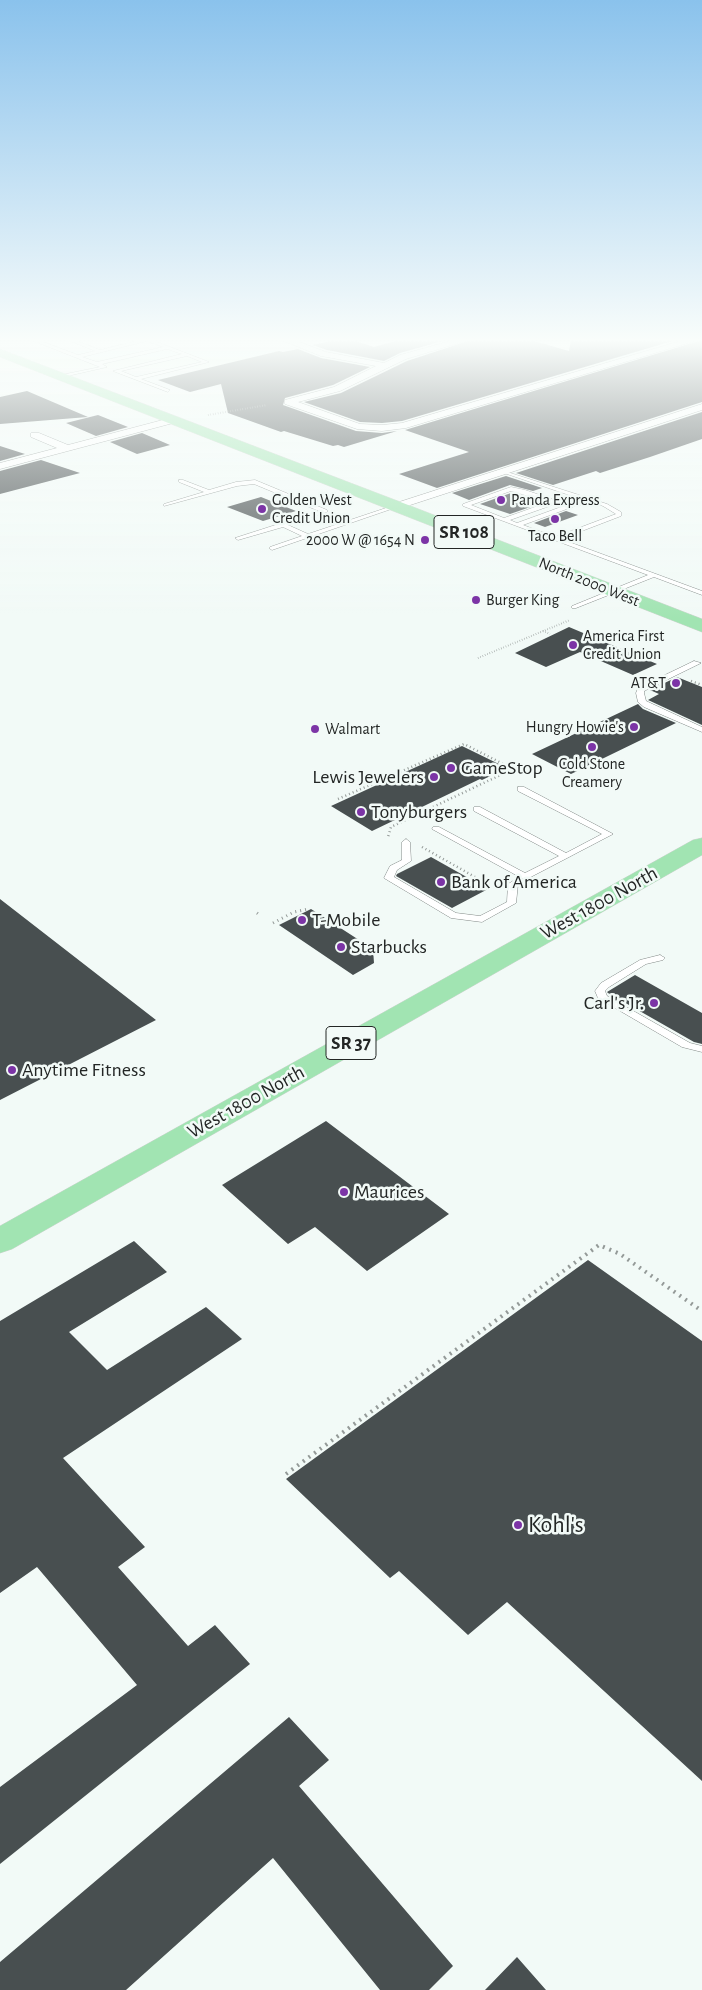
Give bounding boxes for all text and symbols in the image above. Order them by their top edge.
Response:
place label: Golden West Credit Union [272,490,352,528]
place label: Panda Express [511,490,600,510]
marker: Panda Express [495,494,507,506]
marker: Golden West Credit Union [256,503,268,515]
marker: Taco Bell [549,513,561,525]
road number: SR 108 [434,516,494,548]
place label: Taco Bell [528,526,582,546]
place label: 2000 W @ 1654 N [306,530,415,550]
marker: 2000 W @ 1654 N [419,534,431,546]
street label: North 2000 West [536,553,642,611]
place label: Burger King [486,590,559,610]
marker: Burger King [470,594,482,606]
place label: America First Credit Union [583,626,664,664]
marker: America First Credit Union [567,639,579,651]
place label: AT&T [631,673,666,693]
marker: AT&T [670,677,682,689]
place label: Hungry Howie's [526,717,624,737]
place label: Walmart [325,719,380,739]
marker: Hungry Howie's [628,721,640,733]
marker: Walmart [309,723,321,735]
marker: Cold Stone Creamery [586,741,598,753]
place label: Cold Stone Creamery [559,754,625,792]
place label: GameStop [461,756,543,780]
marker: GameStop [445,762,457,774]
place label: Lewis Jewelers [312,765,424,789]
marker: Lewis Jewelers [428,771,440,783]
place label: Tonyburgers [371,800,467,824]
marker: Tonyburgers [355,806,367,818]
street label: West 1800 North [536,861,662,945]
place label: Bank of America [451,870,577,894]
marker: Bank of America [435,876,447,888]
place label: T-Mobile [312,908,380,932]
marker: T-Mobile [296,914,308,926]
place label: Starbucks [351,935,427,959]
marker: Starbucks [335,941,347,953]
place label: Carl's Jr. [584,991,644,1015]
marker: Carl's Jr. [648,997,660,1009]
road number: SR 37 [326,1026,376,1060]
place label: Anytime Fitness [22,1058,146,1082]
street label: West 1800 North [183,1060,309,1144]
marker: Anytime Fitness [6,1064,18,1076]
place label: Maurices [354,1180,424,1204]
marker: Maurices [338,1186,350,1198]
place label: Kohl's [528,1511,584,1539]
marker: Kohl's [512,1519,524,1531]

